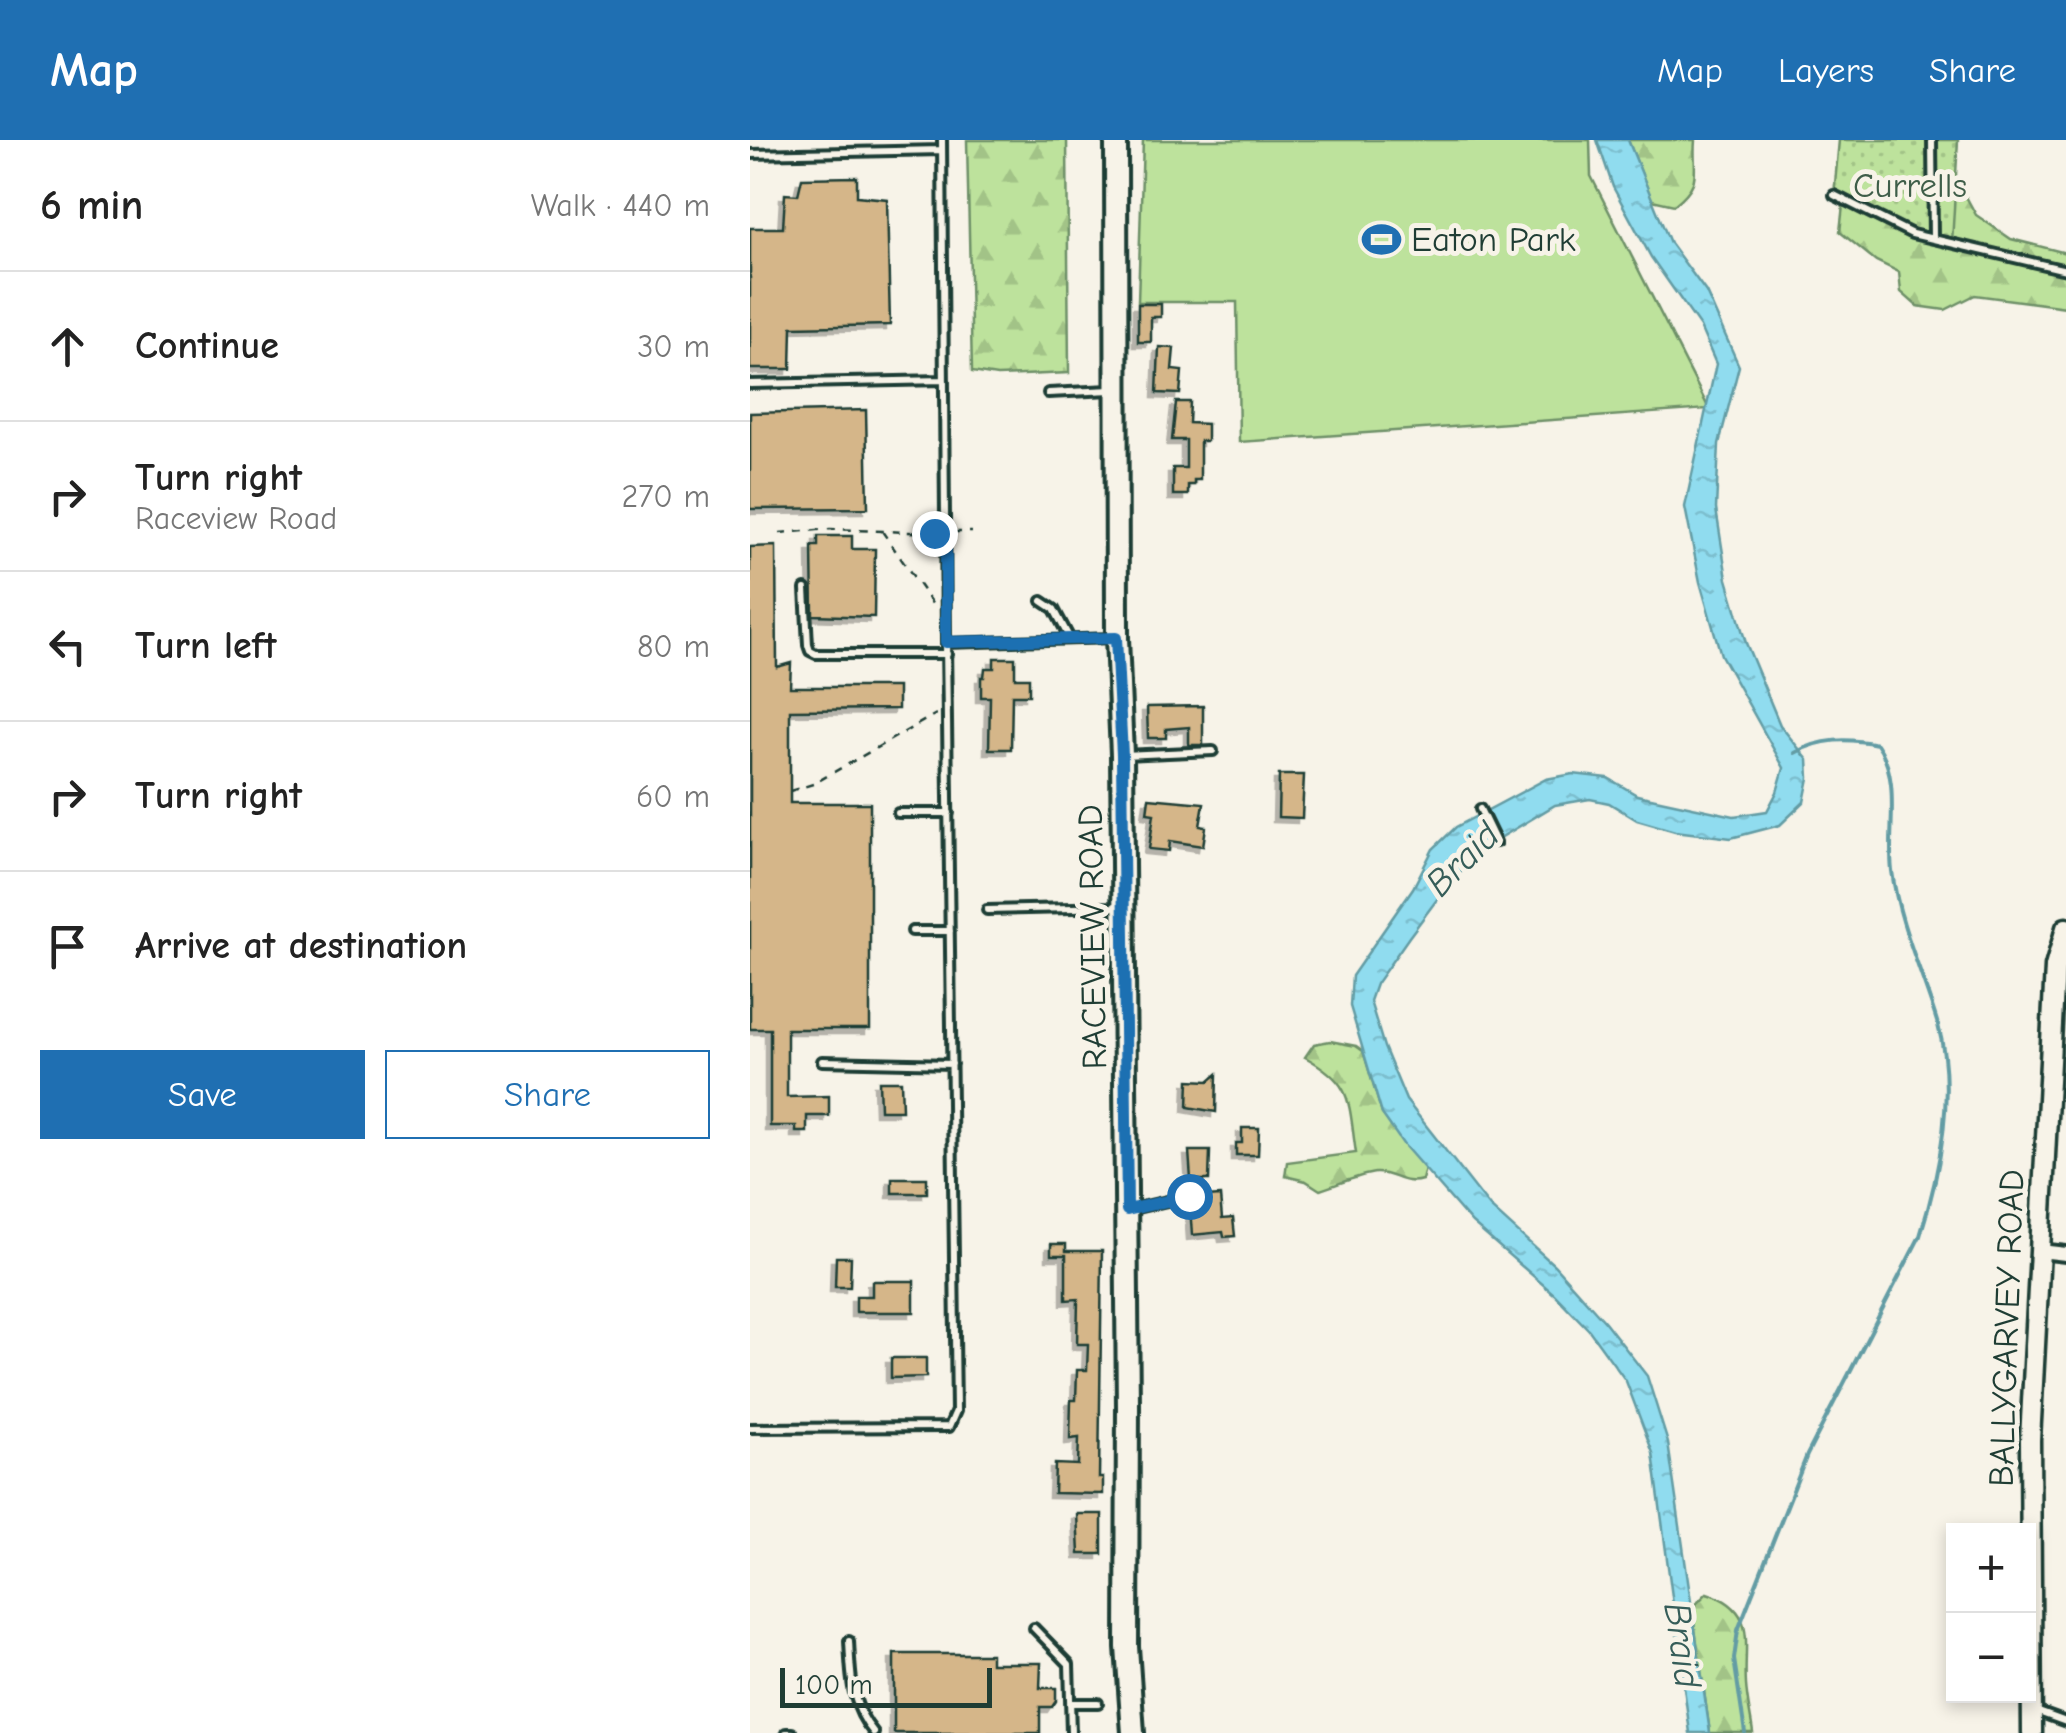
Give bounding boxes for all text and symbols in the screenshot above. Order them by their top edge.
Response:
text: Map [50,43,138,98]
text: Map [1657,50,1723,91]
text: Layers [1778,50,1874,91]
text: Share [1929,50,2016,91]
park label: Currells [1853,165,1967,206]
text: 6 min [40,181,143,230]
text: Walk · 440 m [531,187,710,224]
sports icon: Eaton Park [1360,218,1402,260]
place label: Eaton Park [1411,219,1576,260]
icon: ahead [40,319,95,374]
text: Continue [135,324,279,368]
text: 30 m [637,328,710,365]
text: Turn right [135,456,302,500]
icon: right [40,469,95,524]
text: 270 m [622,478,710,515]
text: Raceview Road [135,500,337,537]
route end [912,511,958,557]
icon: left [40,619,95,674]
text: Turn left [135,624,276,668]
text: 80 m [637,628,710,665]
icon: right [40,769,95,824]
text: Turn right [135,774,302,818]
text: 60 m [636,778,710,815]
street label: RACEVIEW ROAD [1070,804,1115,1070]
water label: Braid [1417,813,1510,906]
icon: arrive [40,919,95,974]
text: Arrive at destination [135,924,467,968]
button: Save [40,1050,365,1139]
button: Share [385,1050,710,1139]
street label: BALLYGARVEY ROAD [1980,1169,2033,1488]
route start [1167,1174,1213,1220]
map controls [1946,1523,2036,1703]
button: + [1946,1523,2036,1613]
water label: Braid [1654,1600,1710,1693]
button: − [1946,1613,2036,1703]
scale bar [780,1663,992,1708]
text: 100 m [795,1669,873,1701]

